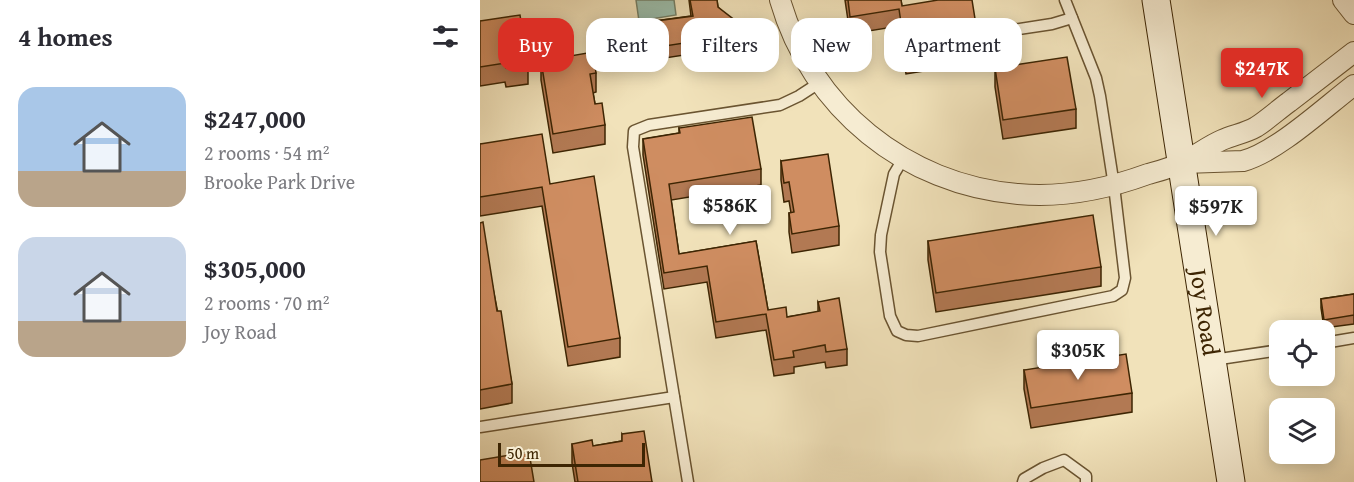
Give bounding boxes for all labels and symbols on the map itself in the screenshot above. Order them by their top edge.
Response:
pin: $247K [1220,48,1304,99]
pin: $586K [688,185,772,236]
pin: $597K [1174,186,1258,237]
street label: Joy Road [1181,263,1229,358]
pin: $305K [1036,330,1120,381]
scale bar [498,440,645,468]

